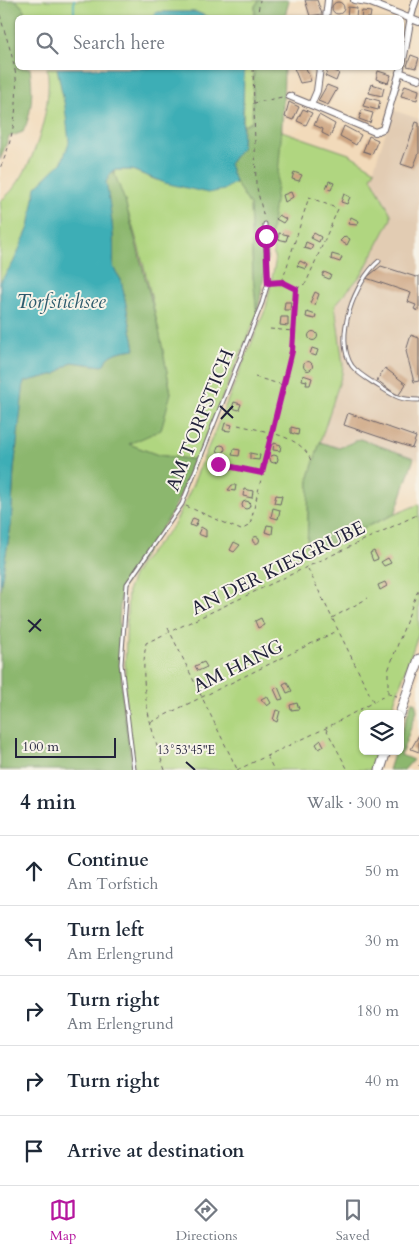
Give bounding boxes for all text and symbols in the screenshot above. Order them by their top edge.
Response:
search box [15,15,404,70]
icon: search [33,29,61,57]
text: Search here [73,30,165,56]
route start [255,225,278,248]
water label: Torfstichsee [16,288,106,315]
street label: AM TORFSTICH [160,345,240,495]
route end [207,453,230,476]
street label: AN DER KIESGRUBE [187,515,369,621]
street label: AM HANG [189,633,287,699]
map controls [359,710,404,755]
button: layers [359,710,404,755]
scale bar [15,735,116,758]
text: 100 m [22,737,59,756]
text: 13°53'45"E [157,742,215,758]
text: 4 min [20,788,76,817]
text: Walk · 300 m [307,792,399,814]
text: Continue [67,847,149,873]
icon: ahead [20,857,48,885]
text: 50 m [365,860,399,882]
text: Am Torfstich [67,873,158,895]
text: Turn left [67,917,144,943]
icon: left [20,927,48,955]
text: 30 m [365,930,399,952]
text: Am Erlengrund [67,943,174,965]
text: Turn right [67,987,159,1013]
icon: right [20,997,48,1025]
text: 180 m [357,1000,399,1022]
text: Am Erlengrund [67,1013,174,1035]
icon: right [20,1067,48,1095]
text: Turn right [67,1068,159,1094]
text: 40 m [365,1070,399,1092]
icon: arrive [20,1137,48,1165]
text: Arrive at destination [67,1138,244,1164]
tab: Map [49,1196,77,1245]
tab: Directions [176,1196,237,1245]
tab: Saved [336,1196,370,1245]

